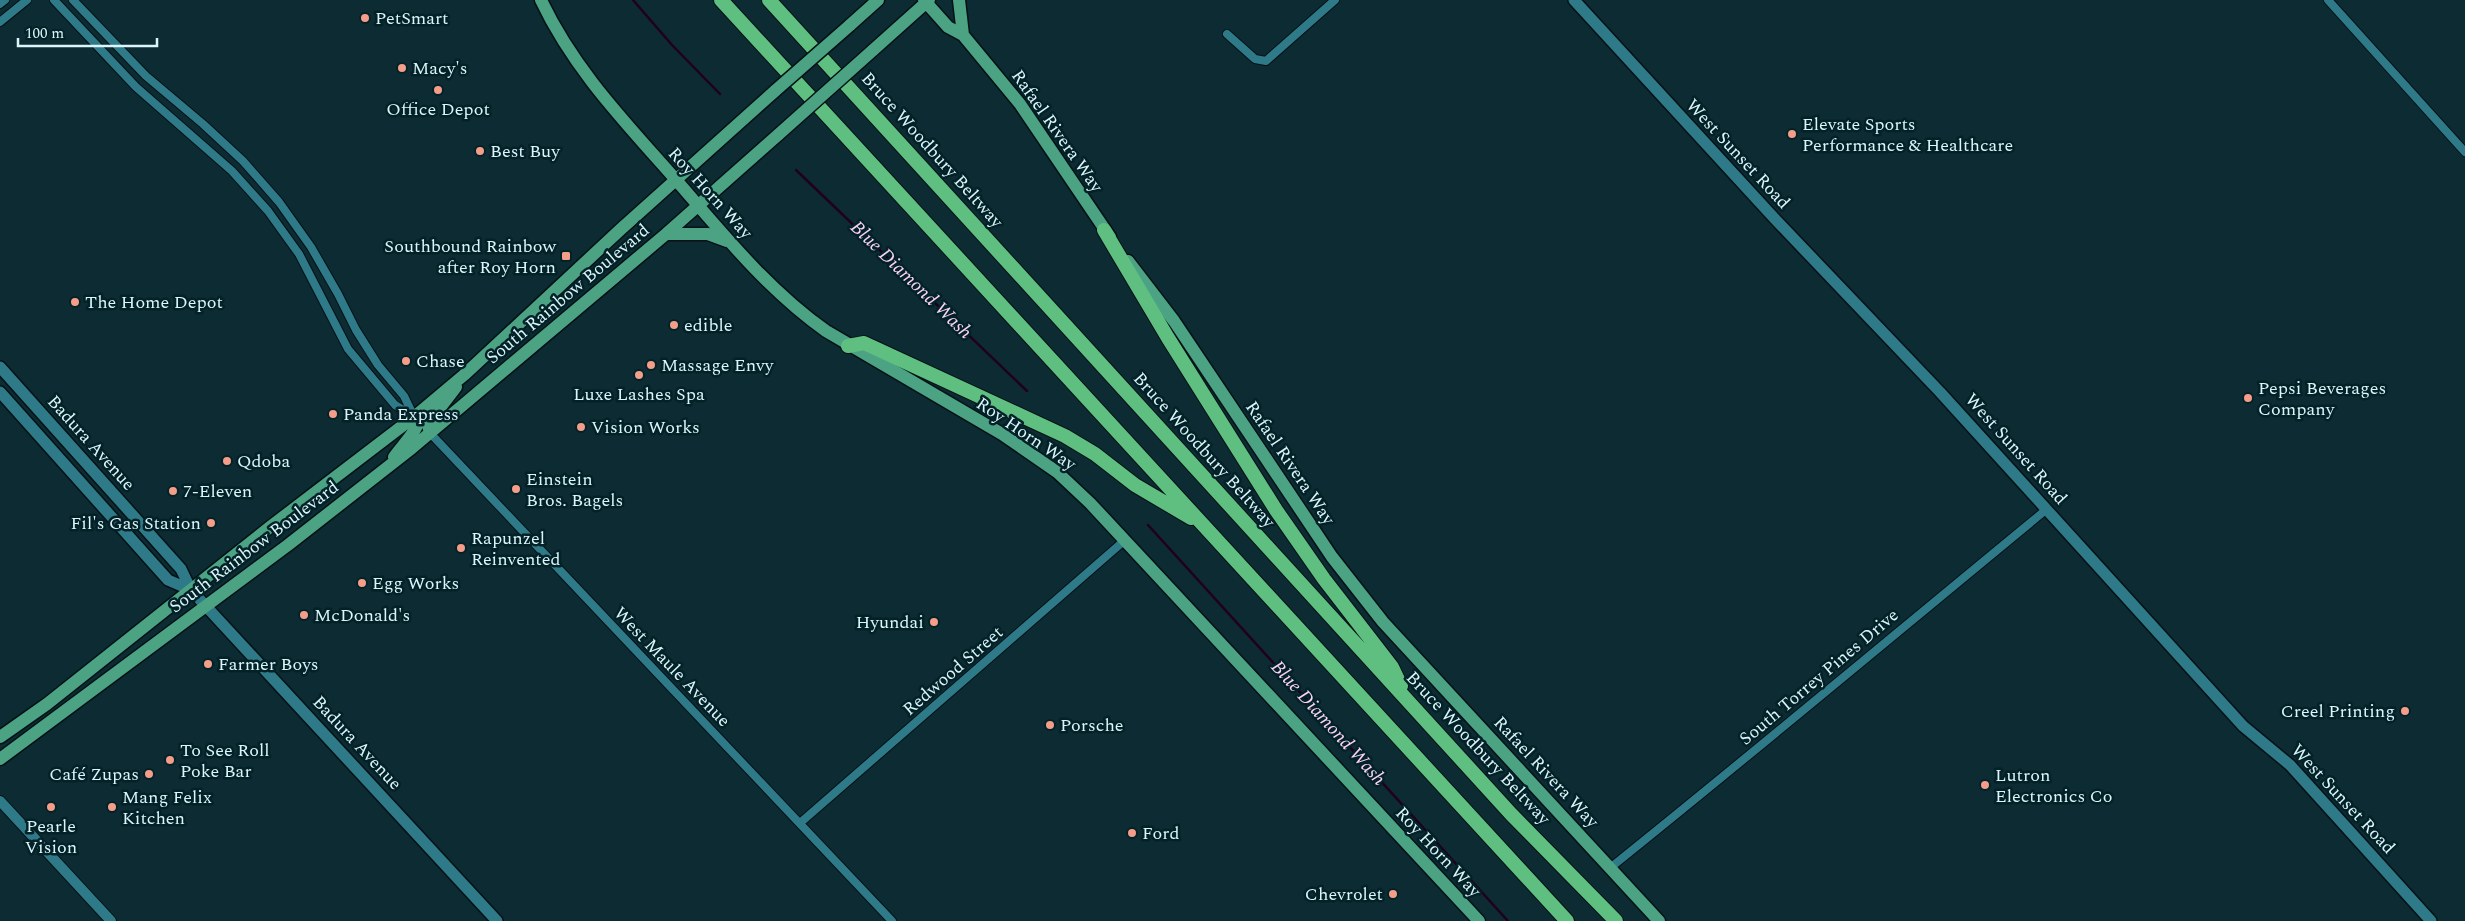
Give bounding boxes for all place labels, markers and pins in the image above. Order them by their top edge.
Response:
place label: PetSmart [375,5,448,32]
marker: PetSmart [359,12,371,24]
place label: Macy's [412,55,468,82]
marker: Macy's [396,62,408,74]
marker: Office Depot [432,84,444,96]
place label: Office Depot [386,96,490,123]
place label: Elevate Sports Performance & Healthcare [1802,111,2013,159]
marker: Elevate Sports Performance & Healthcare [1786,128,1798,140]
place label: Best Buy [490,138,561,165]
marker: Best Buy [474,145,486,157]
place label: Southbound Rainbow after Roy Horn [384,233,556,281]
marker: Southbound Rainbow after Roy Horn [560,250,572,262]
place label: The Home Depot [85,289,223,316]
marker: The Home Depot [69,296,81,308]
place label: edible [684,312,733,339]
marker: edible [668,319,680,331]
place label: Chase [416,348,465,375]
place label: Massage Envy [661,352,775,379]
marker: Chase [400,355,412,367]
marker: Massage Envy [645,359,657,371]
marker: Luxe Lashes Spa [633,369,645,381]
place label: Pepsi Beverages Company [2258,375,2386,423]
place label: Luxe Lashes Spa [573,381,705,408]
marker: Pepsi Beverages Company [2242,392,2254,404]
place label: Panda Express [343,401,459,428]
marker: Panda Express [327,408,339,420]
place label: Vision Works [591,414,700,441]
marker: Vision Works [575,421,587,433]
place label: Qdoba [237,448,290,475]
marker: Qdoba [221,455,233,467]
place label: Einstein Bros. Bagels [526,466,623,514]
place label: 7-Eleven [183,478,252,505]
marker: Einstein Bros. Bagels [510,483,522,495]
marker: 7-Eleven [167,485,179,497]
place label: Fil's Gas Station [70,510,201,537]
marker: Fil's Gas Station [205,517,217,529]
place label: Rapunzel Reinvented [471,525,561,573]
marker: Rapunzel Reinvented [455,542,467,554]
place label: Egg Works [372,570,459,597]
marker: Egg Works [356,577,368,589]
place label: McDonald's [314,602,410,629]
marker: McDonald's [298,609,310,621]
place label: Hyundai [856,609,924,636]
marker: Hyundai [928,616,940,628]
place label: Farmer Boys [218,651,319,678]
marker: Farmer Boys [202,658,214,670]
place label: Creel Printing [2281,698,2395,725]
marker: Creel Printing [2399,705,2411,717]
place label: Porsche [1060,712,1124,739]
marker: Porsche [1044,719,1056,731]
place label: To See Roll Poke Bar [180,737,270,785]
marker: To See Roll Poke Bar [164,754,176,766]
place label: Café Zupas [49,761,139,788]
place label: Lutron Electronics Co [1995,762,2113,810]
marker: Café Zupas [143,768,155,780]
marker: Lutron Electronics Co [1979,779,1991,791]
place label: Mang Felix Kitchen [122,784,212,832]
marker: Pearle Vision [45,801,57,813]
marker: Mang Felix Kitchen [106,801,118,813]
place label: Pearle Vision [25,813,77,861]
place label: Ford [1142,820,1179,847]
marker: Ford [1126,827,1138,839]
place label: Chevrolet [1305,881,1383,908]
marker: Chevrolet [1387,888,1399,900]

